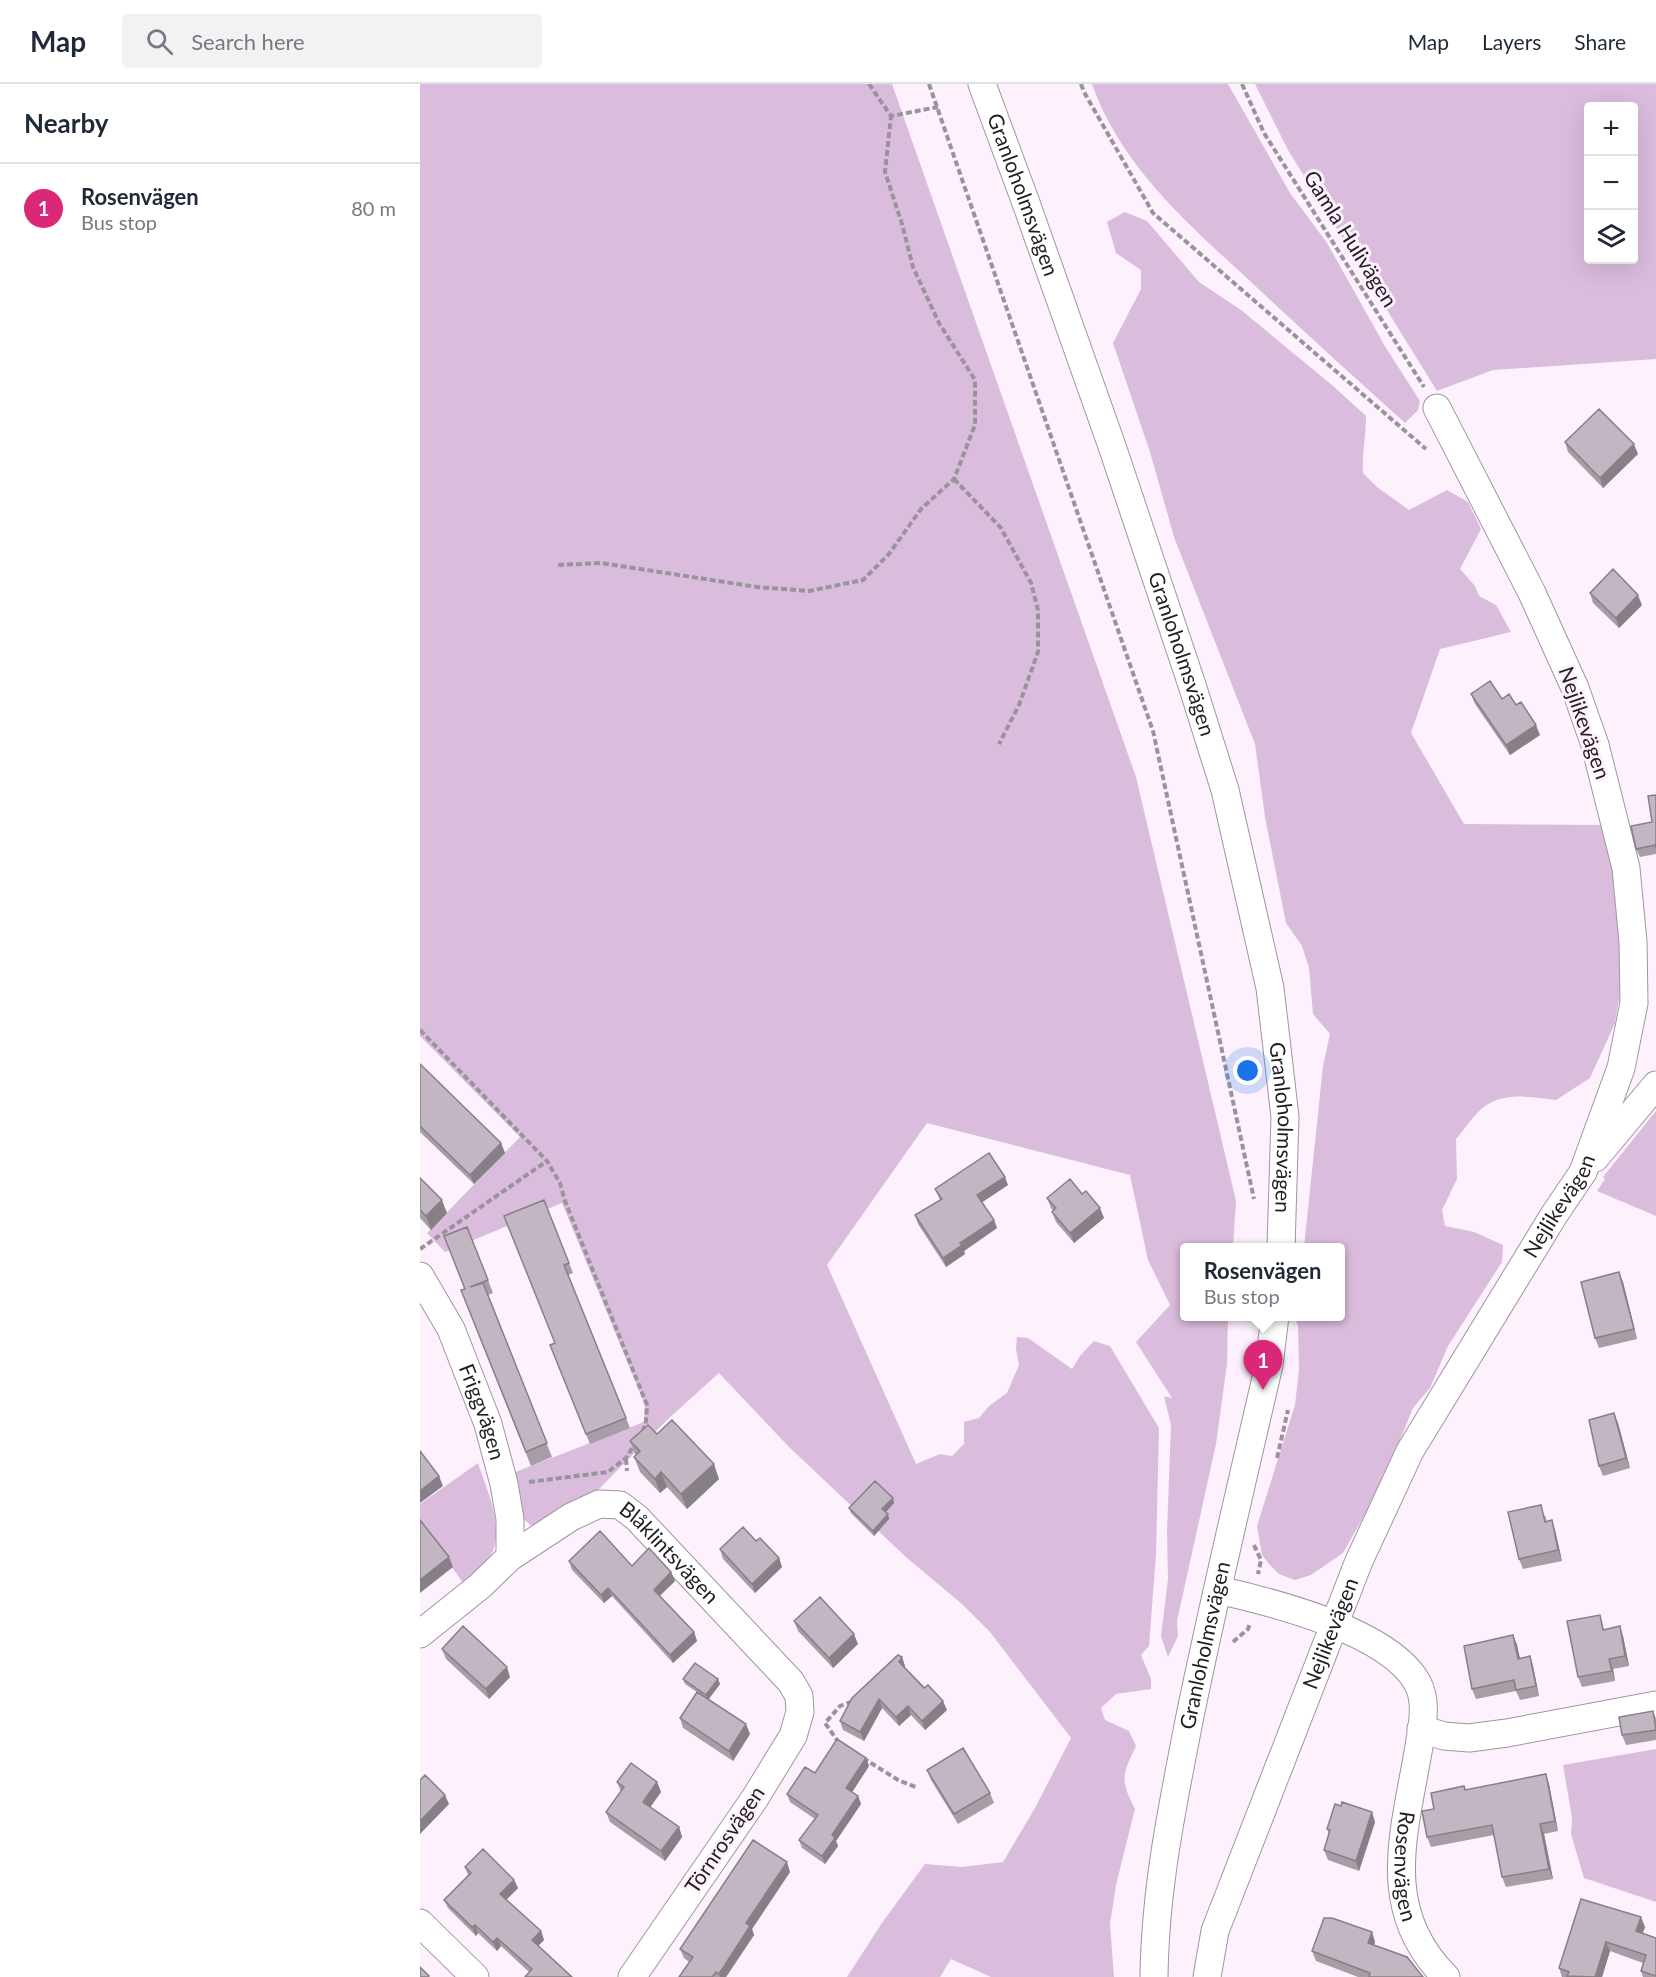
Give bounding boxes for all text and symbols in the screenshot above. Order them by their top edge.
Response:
search box [122,14,542,68]
text: Map [30,24,86,58]
icon: search [143,25,176,58]
text: Search here [191,28,305,55]
text: Map [1408,29,1449,54]
text: Layers [1482,29,1541,54]
text: Share [1574,29,1626,54]
map controls [1584,102,1638,264]
button: + [1584,102,1638,156]
text: Nearby [24,107,109,139]
street label: Granloholmsvägen [983,110,1065,279]
button: − [1584,156,1638,210]
street label: Gamla Hulivägen [1299,165,1403,311]
text: Rosenvägen [81,183,199,210]
text: 1 [38,196,49,220]
text: 80 m [351,196,396,220]
text: Bus stop [81,210,157,234]
button: layers [1584,210,1638,264]
street label: Granloholmsvägen [1144,568,1221,739]
street label: Nejlikevägen [1554,663,1616,782]
street label: Granloholmsvägen [1265,1041,1299,1213]
your location [1233,1056,1262,1085]
street label: Nejlikevägen [1517,1151,1599,1262]
popup [1180,1243,1345,1321]
text: Rosenvägen [1204,1257,1321,1284]
text: Bus stop [1204,1284,1280,1308]
pin: 1 [1244,1340,1282,1390]
street label: Friggvägen [455,1360,511,1462]
street label: Blåklintsvägen [615,1495,725,1608]
street label: Granloholmsvägen [1174,1559,1234,1731]
street label: Nejlikevägen [1296,1574,1362,1692]
street label: Törnrosvägen [679,1781,769,1898]
street label: Rosenvägen [1390,1810,1423,1924]

